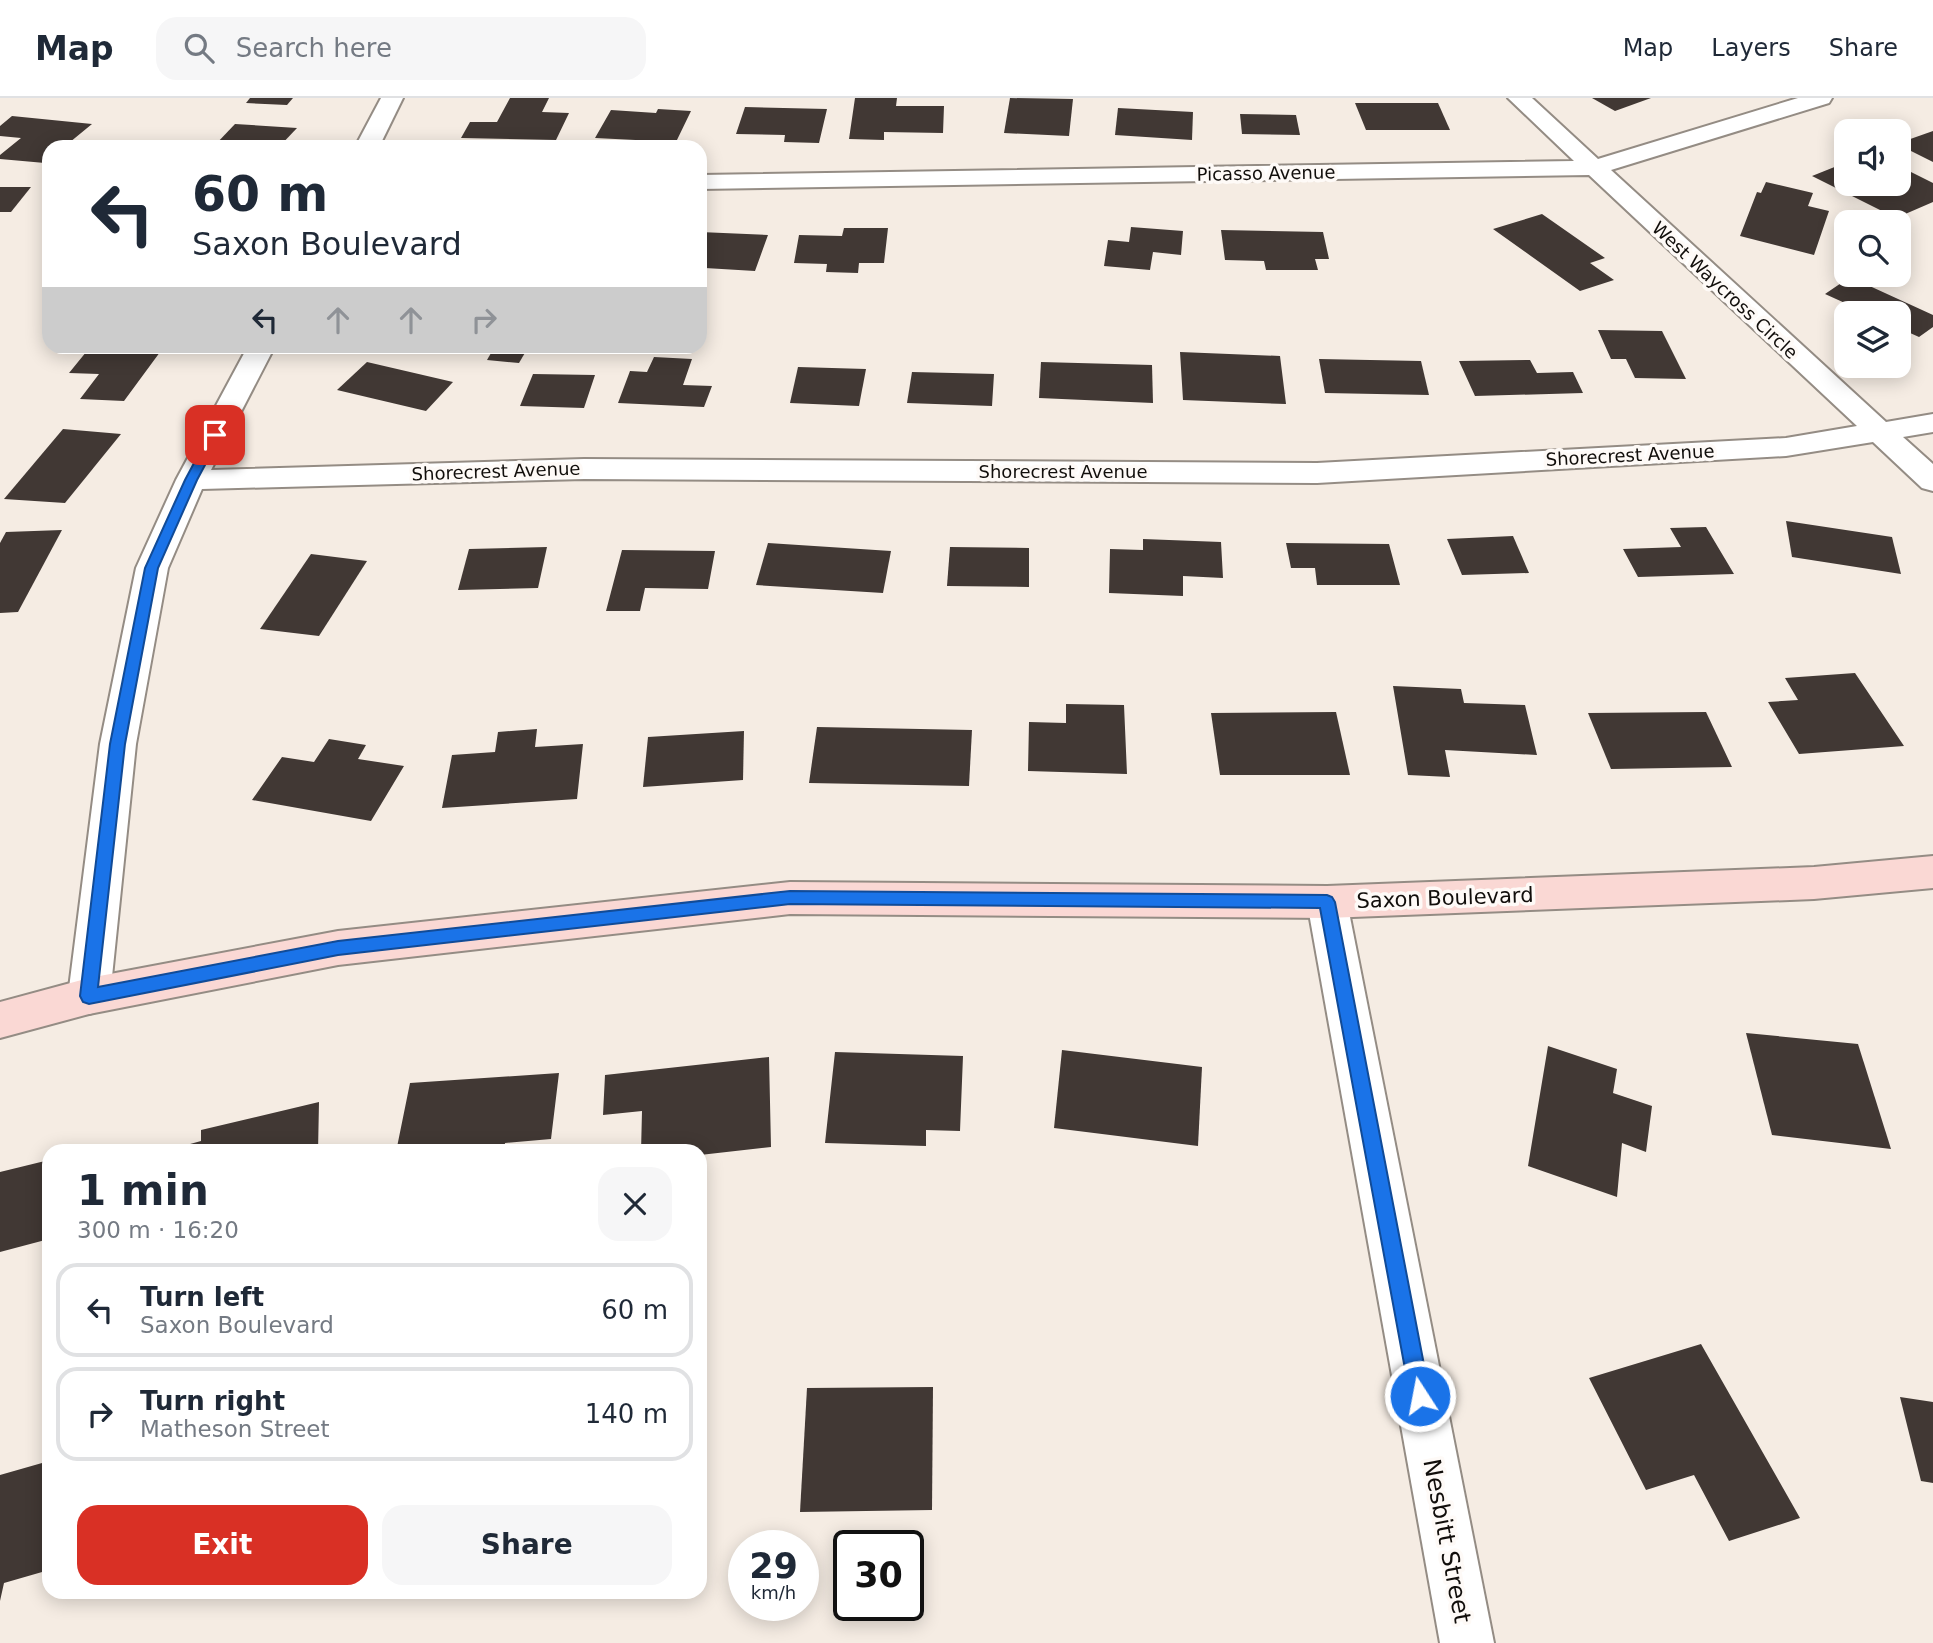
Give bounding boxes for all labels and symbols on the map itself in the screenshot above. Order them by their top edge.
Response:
street label: Picasso Avenue [1196,161,1336,185]
street label: West Waycross Circle [1648,217,1802,363]
pin [185,405,245,465]
street label: Shorecrest Avenue [1545,440,1715,470]
street label: Shorecrest Avenue [411,458,581,484]
street label: Shorecrest Avenue [979,461,1147,482]
street label: Saxon Boulevard [1356,883,1534,913]
position arrow [1383,1359,1457,1433]
street label: Nesbitt Street [1417,1457,1477,1625]
speed limit sign: 30 [833,1530,924,1621]

